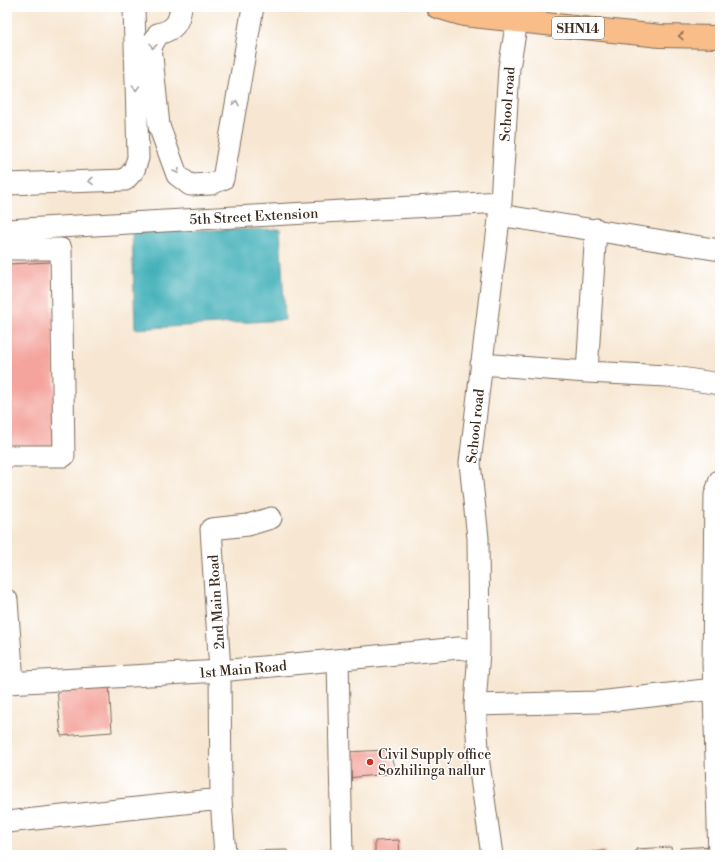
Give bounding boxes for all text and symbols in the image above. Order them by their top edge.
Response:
road number: SHN14 [552,17,604,39]
one-way arrow [678,32,684,40]
one-way arrow [150,43,158,49]
street label: School road [496,66,520,142]
one-way arrow [132,85,140,91]
one-way arrow [231,100,240,106]
one-way arrow [172,167,179,174]
one-way arrow [88,177,94,185]
street label: 5th Street Extension [189,205,320,229]
street label: School road [463,388,489,464]
street label: 2nd Main Road [205,554,229,650]
street label: 1st Main Road [199,657,288,683]
place label: Civil Supply office Sozhilinga nallur [378,746,491,780]
marker: Civil Supply office Sozhilinga nallur [365,757,375,767]

